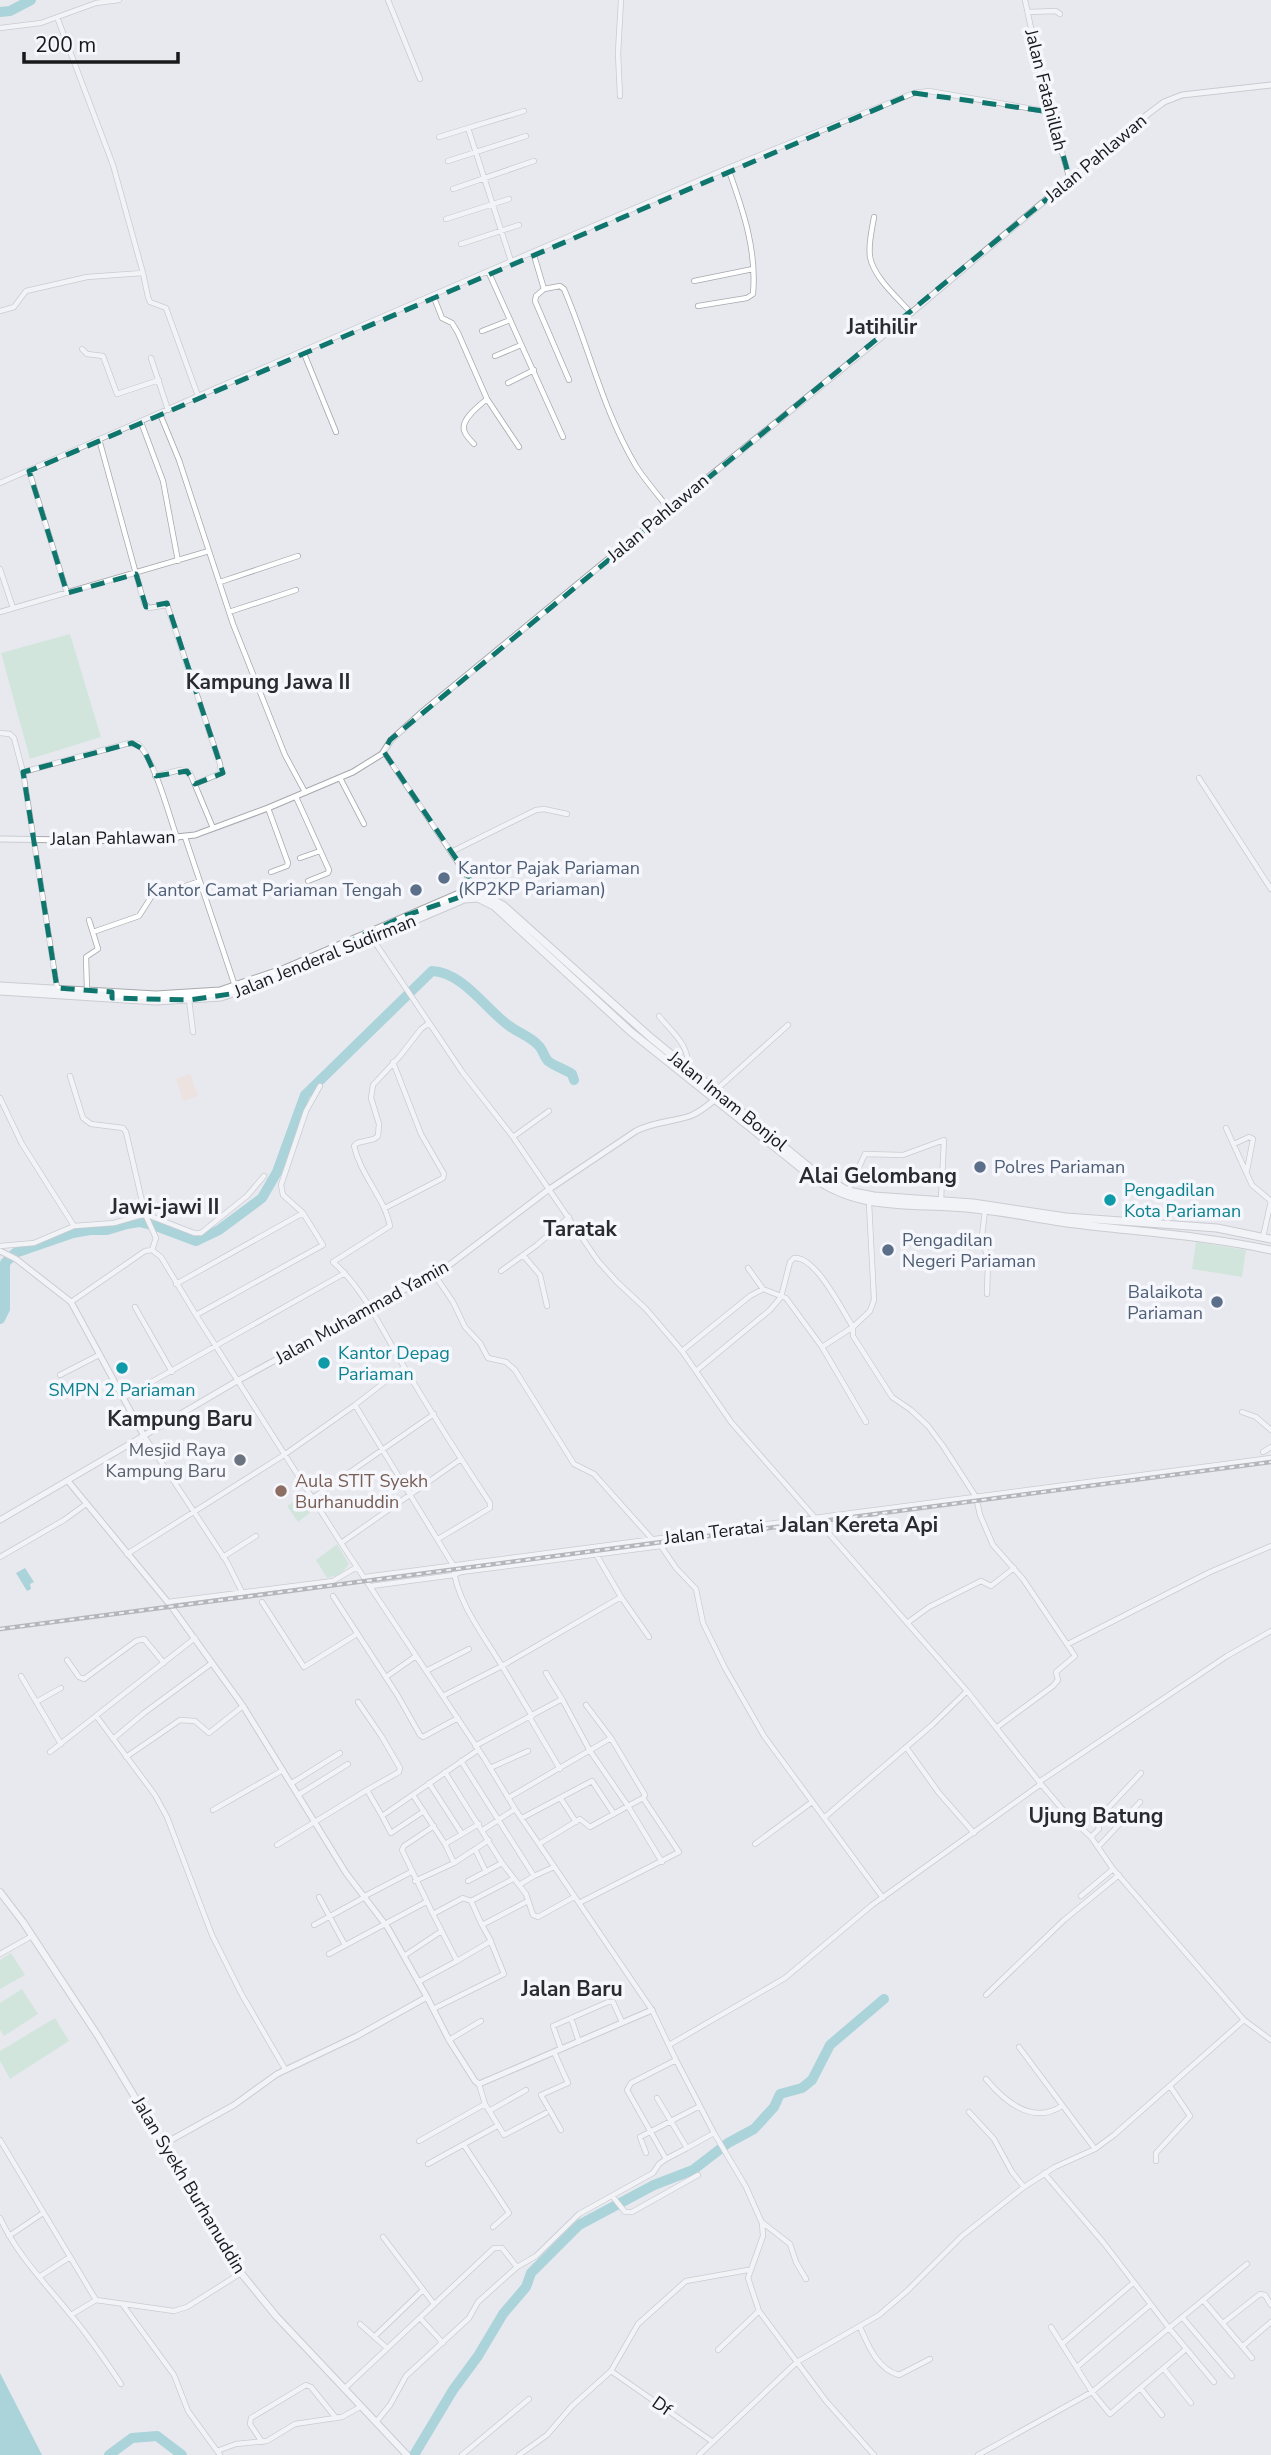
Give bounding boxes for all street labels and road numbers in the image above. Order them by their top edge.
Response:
street label: Jalan Fatahillah [1019,26,1073,153]
street label: Jalan Pahlawan [1040,109,1152,208]
street label: Jalan Pahlawan [602,469,714,568]
street label: Jalan Pahlawan [49,825,176,851]
street label: Jalan Jenderal Sudirman [230,909,419,1004]
street label: Jalan Imam Bonjol [663,1045,793,1157]
street label: Jalan Muhammad Yamin [270,1254,453,1370]
street label: Jalan Teratai [662,1514,765,1550]
street label: Jalan Syekh Burhanuddin [126,2091,252,2278]
street label: Df [647,2391,678,2422]

